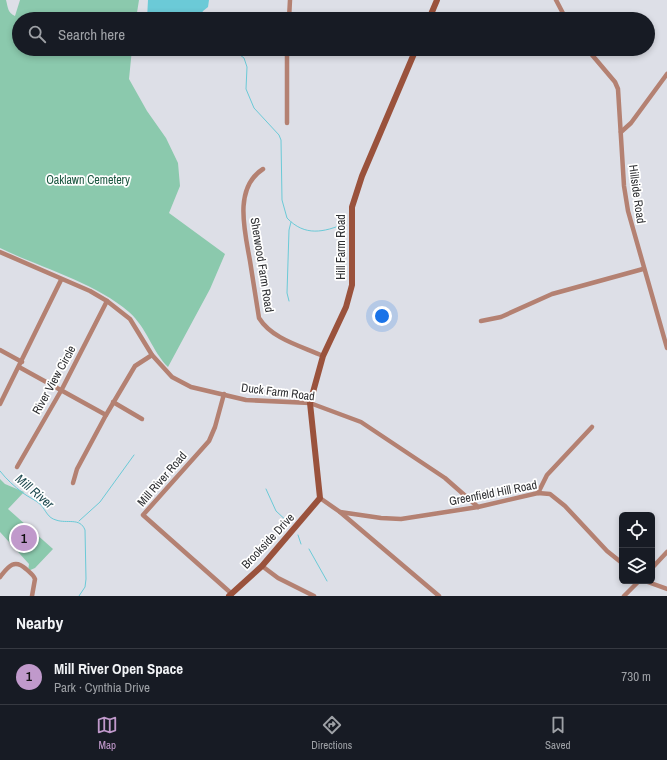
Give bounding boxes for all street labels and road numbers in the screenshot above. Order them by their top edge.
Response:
street label: Hillside Road [625,164,649,224]
street label: Hill Farm Road [333,214,349,280]
street label: Sherwood Farm Road [247,216,277,314]
street label: River View Circle [28,343,80,417]
street label: Duck Farm Road [240,380,316,404]
street label: Mill River Road [134,448,190,510]
street label: Greenfield Hill Road [448,477,538,509]
street label: Brookside Drive [238,510,298,572]

